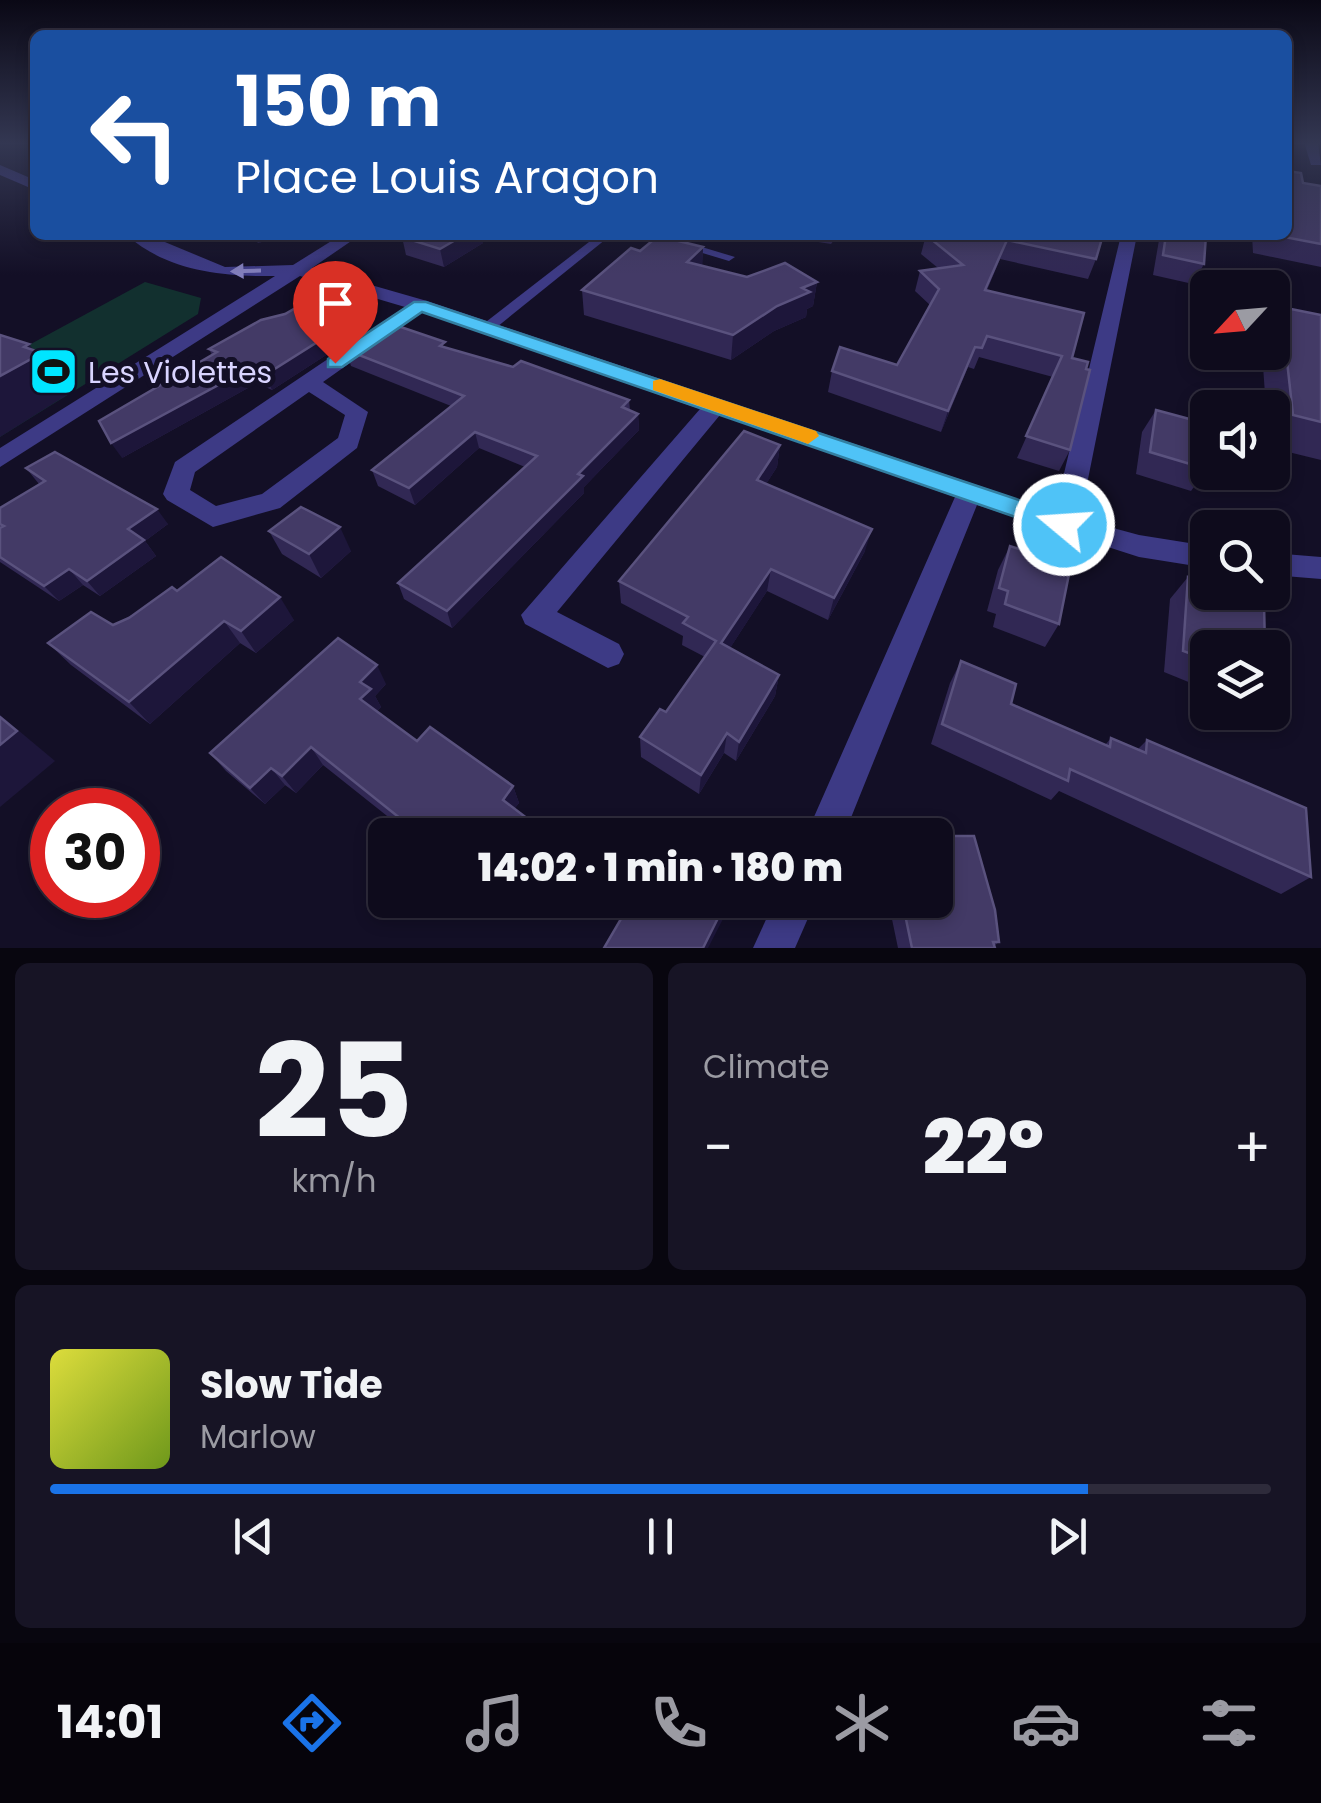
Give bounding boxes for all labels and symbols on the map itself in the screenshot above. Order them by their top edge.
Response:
pin [293,261,378,364]
one-way arrow [229,263,261,279]
north arrow [1190,270,1290,370]
sports icon: Les Violettes [27,346,79,398]
place label: Les Violettes [88,351,272,394]
position arrow [1012,473,1116,577]
speed limit sign: 30 [30,788,160,918]

